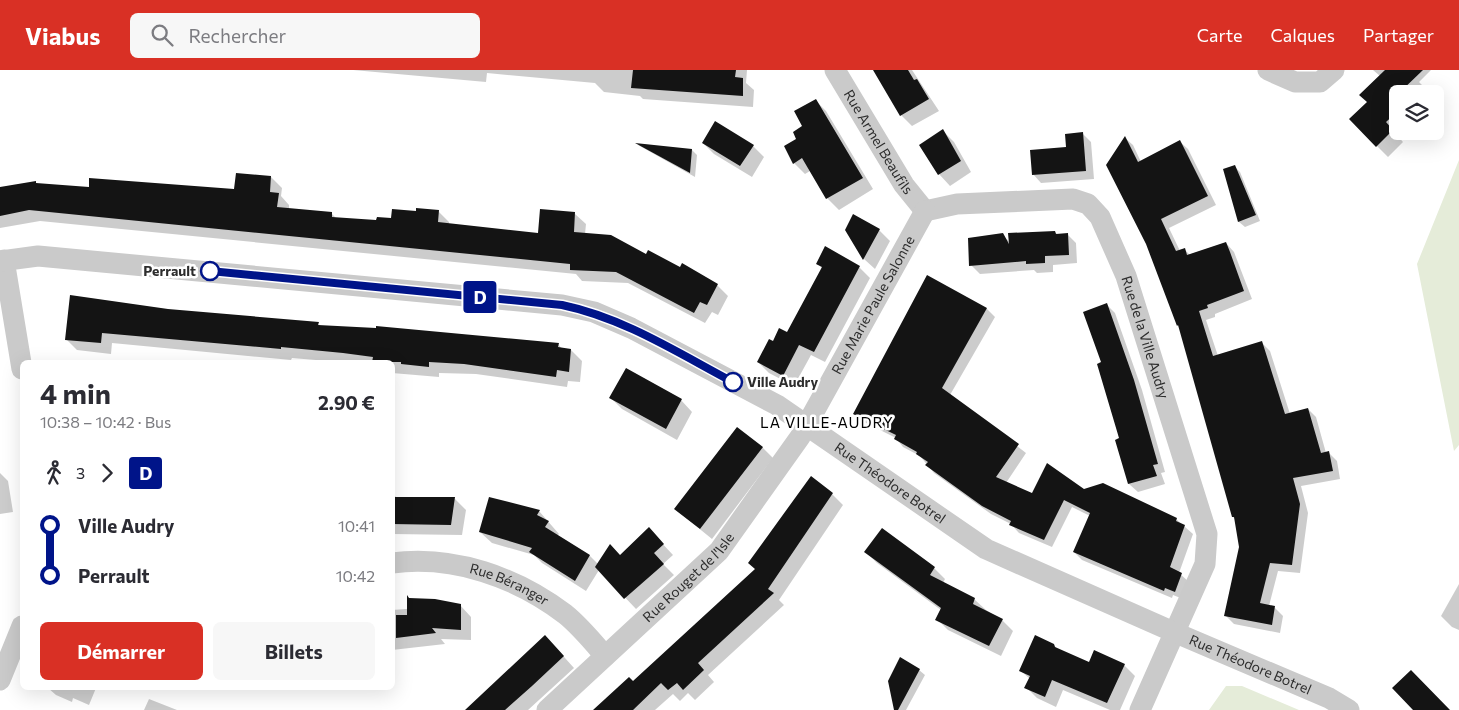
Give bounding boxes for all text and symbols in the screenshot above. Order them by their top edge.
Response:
search box [130,13,480,58]
text: Viabus [25,21,100,50]
icon: search [148,21,176,49]
text: Rechercher [188,24,286,47]
text: Carte [1197,24,1242,46]
text: Calques [1270,24,1335,46]
text: Partager [1363,24,1434,46]
map controls [1389,85,1444,140]
button: layers [1389,85,1444,140]
street label: Rue Armel Beaufils [841,86,917,197]
street label: Rue Marie Paule Salonne [828,232,918,377]
marker: Perrault [200,261,220,281]
place label: Perrault [143,262,196,279]
street label: Rue de la Ville Audry [1118,274,1173,401]
line badge: D [464,281,496,313]
text: D [473,286,487,308]
marker: Ville Audry [723,372,743,392]
place label: Ville Audry [747,373,818,390]
text: 4 min [40,376,111,410]
text: 2.90 € [318,391,375,414]
text: 10:38 – 10:42 · Bus [40,412,171,431]
district label: LA VILLE-AUDRY [760,413,894,431]
street label: Rue Théodore Botrel [831,438,949,527]
icon: walk [40,459,68,487]
icon: forward [93,459,121,487]
text: D [139,462,152,484]
text: 3 [76,463,85,482]
text: Ville Audry [78,514,174,537]
text: 10:41 [338,516,375,535]
street label: Rue Rouget de l'Isle [639,529,737,625]
street label: Rue Béranger [468,559,553,609]
text: Perrault [78,564,150,587]
text: 10:42 [336,566,375,585]
button: Démarrer [40,622,203,680]
button: Billets [213,622,375,680]
street label: Rue Théodore Botrel [1187,631,1314,698]

